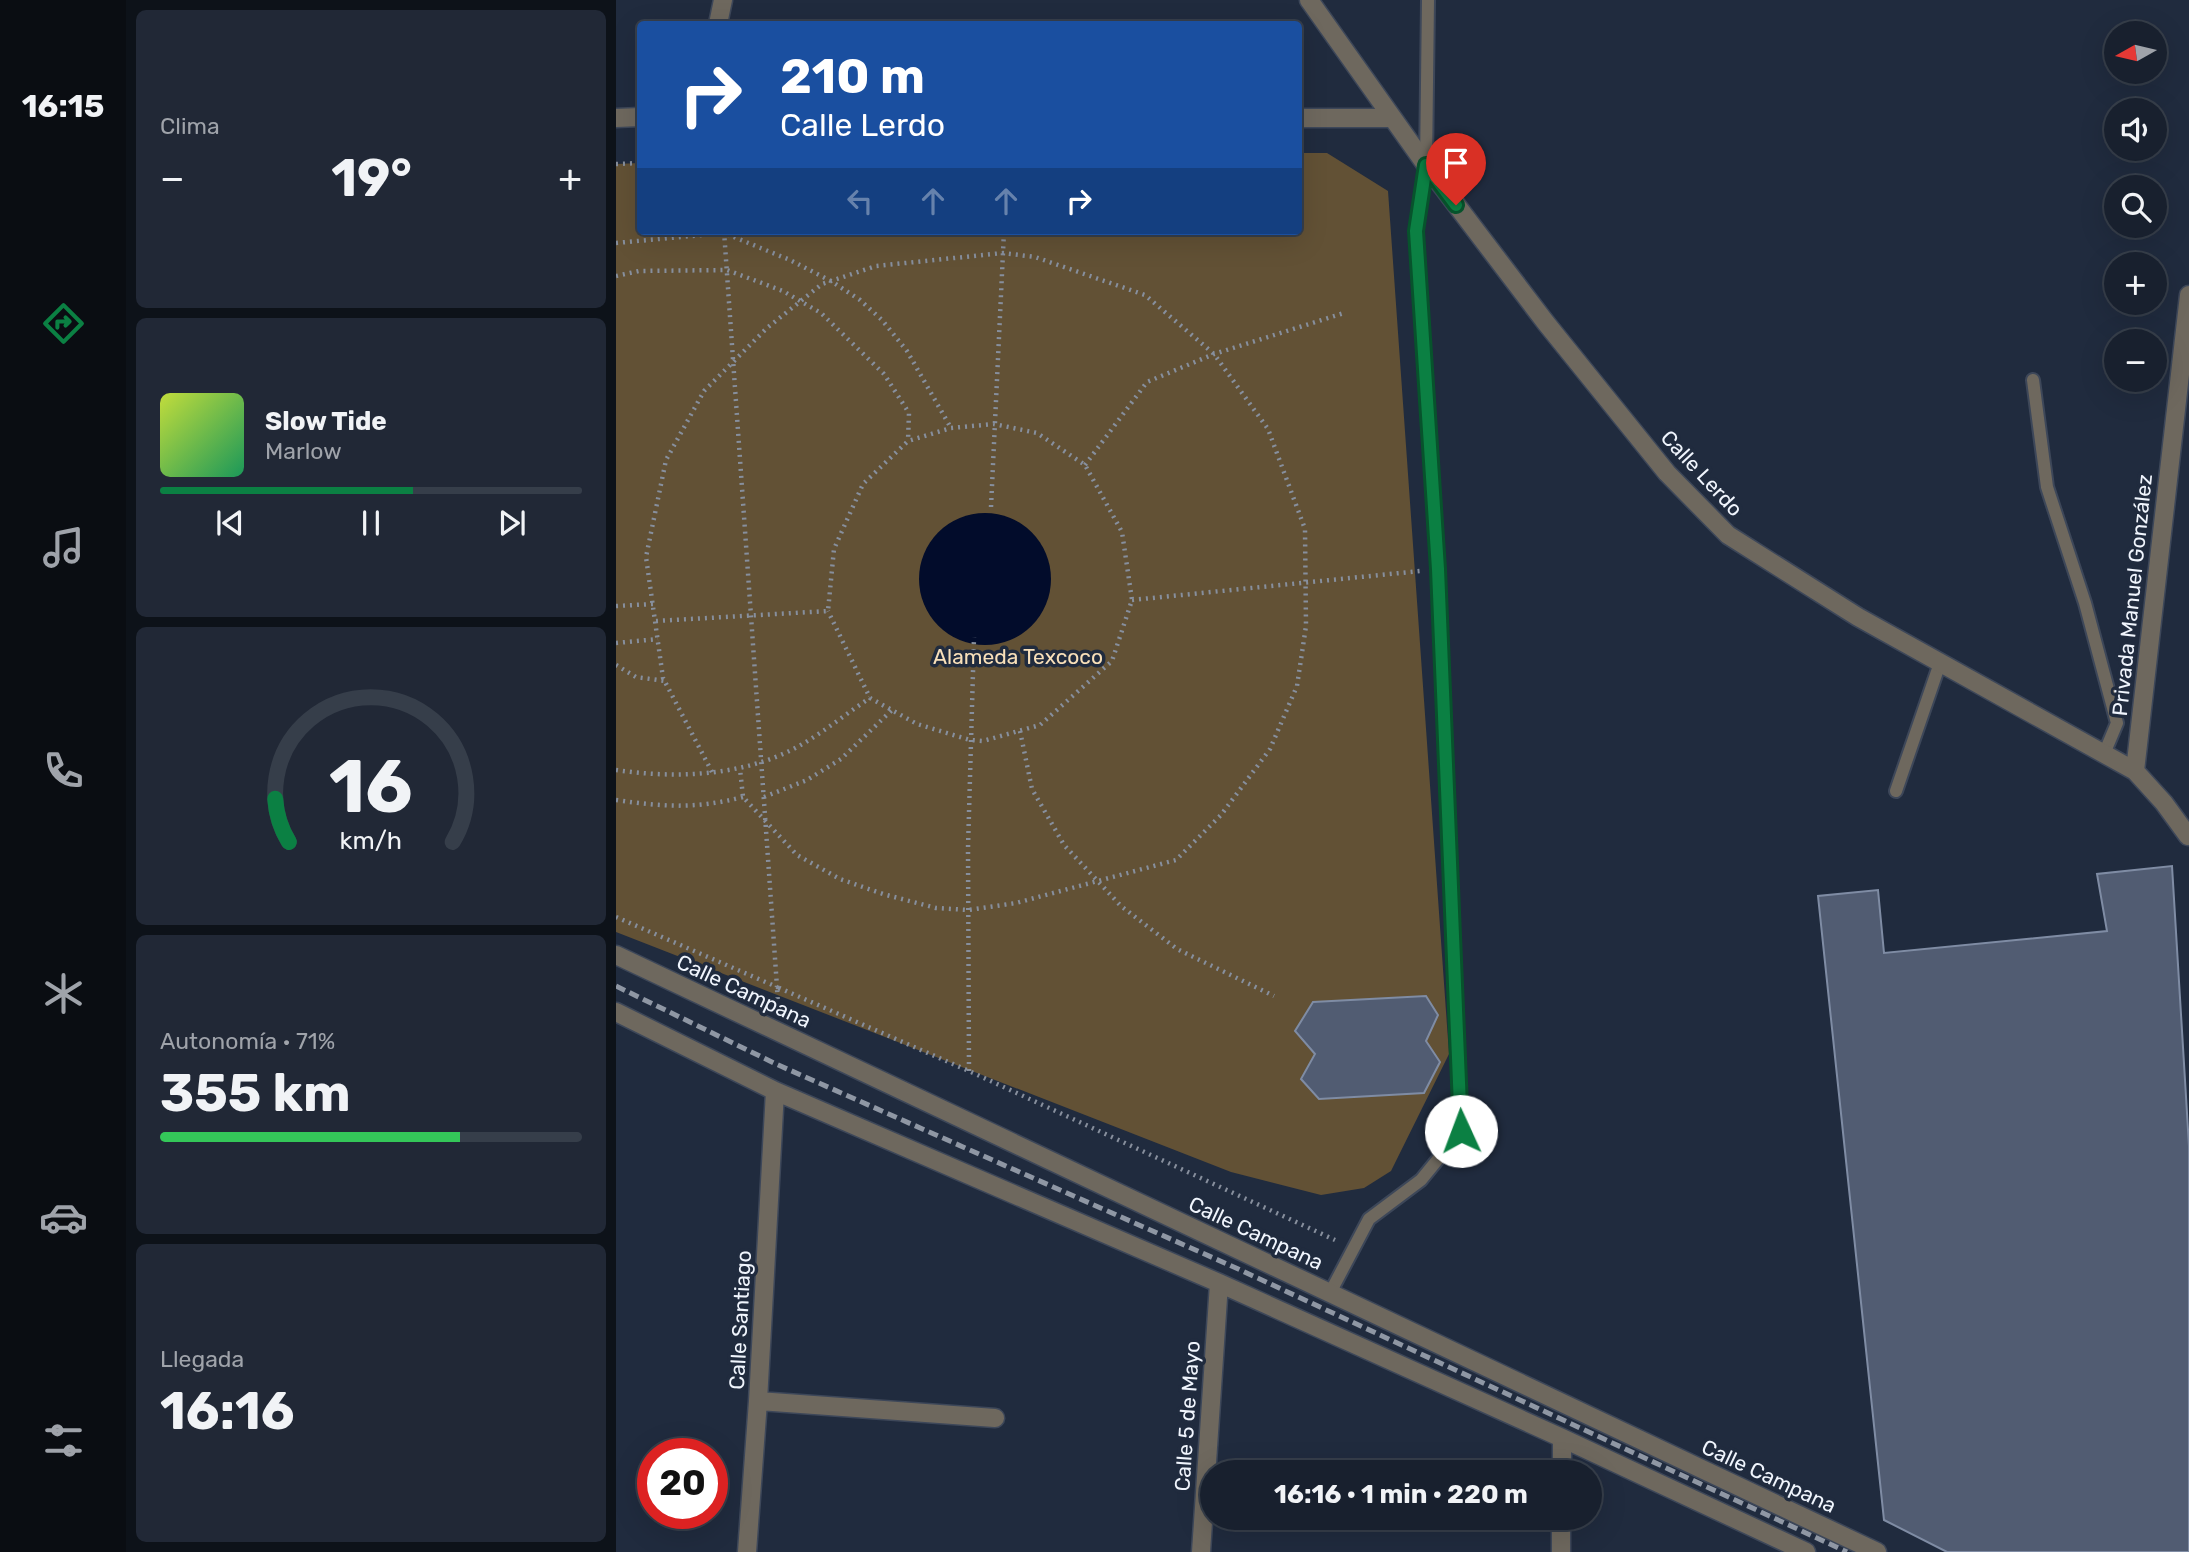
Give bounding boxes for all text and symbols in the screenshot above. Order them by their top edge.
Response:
north arrow [2104,21,2166,84]
map controls [2104,21,2167,392]
text: 210 m [780,47,925,105]
icon: right [665,49,756,140]
text: 16:15 [22,87,104,125]
button: sound [2104,98,2167,161]
text: Calle Lerdo [780,106,945,144]
text: Clima [160,112,220,140]
pin [1426,133,1486,205]
icon: arrive [1437,144,1475,182]
text: 19° [331,147,412,209]
text: − [160,155,185,201]
text: + [558,155,582,201]
button: search [2104,175,2167,238]
icon: left [841,182,879,220]
icon: ahead [914,182,952,220]
icon: ahead [987,182,1025,220]
icon: right [1060,182,1098,220]
button: + [2104,252,2167,315]
icon: directions [39,299,88,348]
button: − [2104,329,2167,392]
text: Slow Tide [265,406,387,437]
street label: Calle Lerdo [1656,425,1748,521]
text: Marlow [265,437,342,465]
street label: Privada Manuel González [2107,473,2157,717]
icon: previous [211,504,249,542]
icon: pause [352,504,390,542]
icon: next [493,504,531,542]
icon: music [39,523,88,572]
park label: Alameda Texcoco [933,644,1103,669]
text: 16 [329,744,413,830]
icon: phone [39,746,88,795]
text: km/h [340,826,402,855]
street label: Calle Campana [673,949,815,1033]
icon: climate [39,969,88,1018]
text: Autonomía · 71% [160,1027,335,1055]
text: 355 km [160,1062,351,1124]
position arrow [1424,1094,1498,1168]
street label: Calle Campana [1185,1191,1327,1275]
icon: car [39,1193,88,1242]
street label: Calle Santiago [724,1250,756,1390]
street label: Calle 5 de Mayo [1169,1340,1205,1492]
text: Llegada [160,1345,244,1373]
text: 16:16 [160,1380,295,1442]
icon: filters [39,1416,88,1465]
street label: Calle Campana [1698,1434,1840,1518]
speed limit sign: 20 [637,1438,728,1529]
text: 16:16 · 1 min · 220 m [1274,1479,1528,1510]

